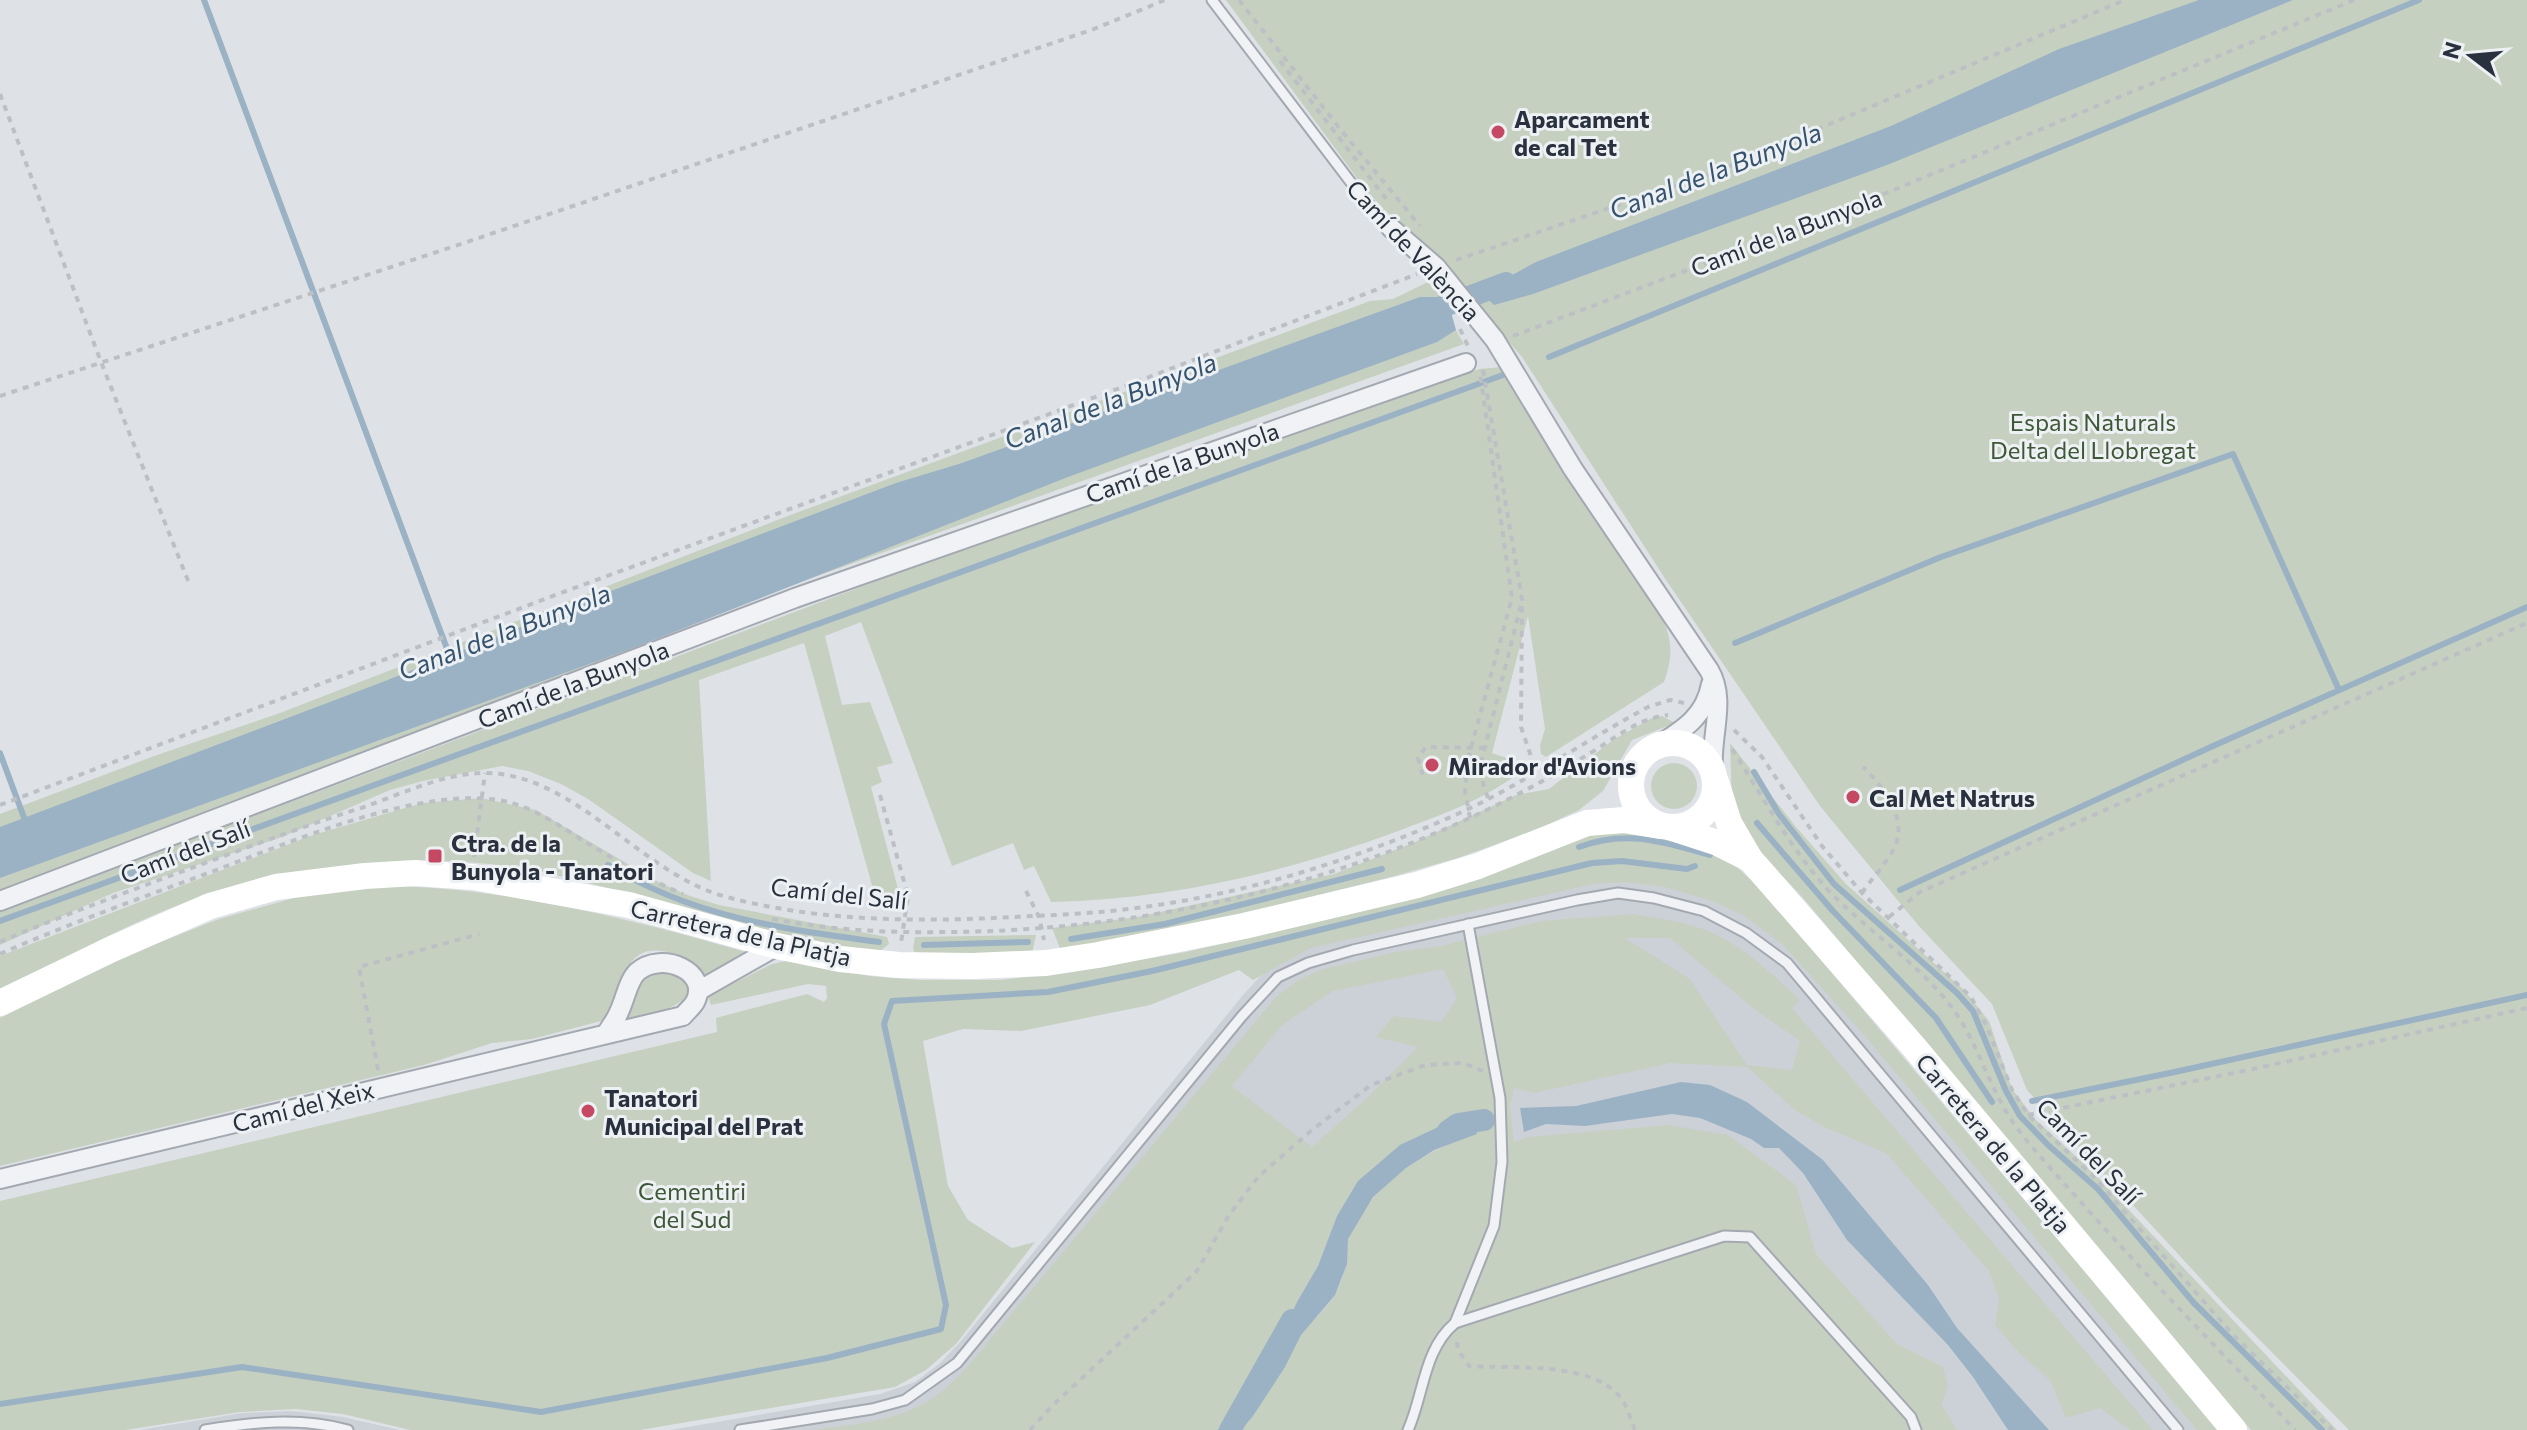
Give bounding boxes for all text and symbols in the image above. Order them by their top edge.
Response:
north arrow [2431,16,2511,96]
text: N [2436,39,2467,62]
place label: Aparcament de cal Tet [1514,104,1650,161]
water label: Canal de la Bunyola [1604,115,1826,225]
marker: Aparcament de cal Tet [1489,123,1507,141]
street label: Camí de València [1341,173,1487,327]
street label: Camí de la Bunyola [1686,182,1886,282]
water label: Canal de la Bunyola [999,345,1221,455]
park label: Espais Naturals Delta del Llobregat [1990,407,2196,464]
street label: Camí de la Bunyola [1082,415,1282,509]
water label: Canal de la Bunyola [393,576,615,686]
street label: Camí de la Bunyola [473,634,673,734]
place label: Mirador d'Avions [1448,751,1636,780]
marker: Mirador d'Avions [1423,756,1441,774]
place label: Cal Met Natrus [1869,783,2035,812]
marker: Cal Met Natrus [1844,788,1862,806]
street label: Camí del Salí [116,813,255,889]
place label: Ctra. de la Bunyola - Tanatori [451,828,654,885]
marker: Ctra. de la Bunyola - Tanatori [426,847,444,865]
street label: Camí del Salí [769,871,909,915]
street label: Carretera de la Platja [628,892,854,972]
street label: Carretera de la Platja [1910,1047,2078,1239]
street label: Camí del Xeix [229,1074,377,1138]
place label: Tanatori Municipal del Prat [604,1083,803,1140]
street label: Camí del Salí [2031,1092,2148,1211]
marker: Tanatori Municipal del Prat [579,1102,597,1120]
park label: Cementiri del Sud [638,1176,746,1233]

